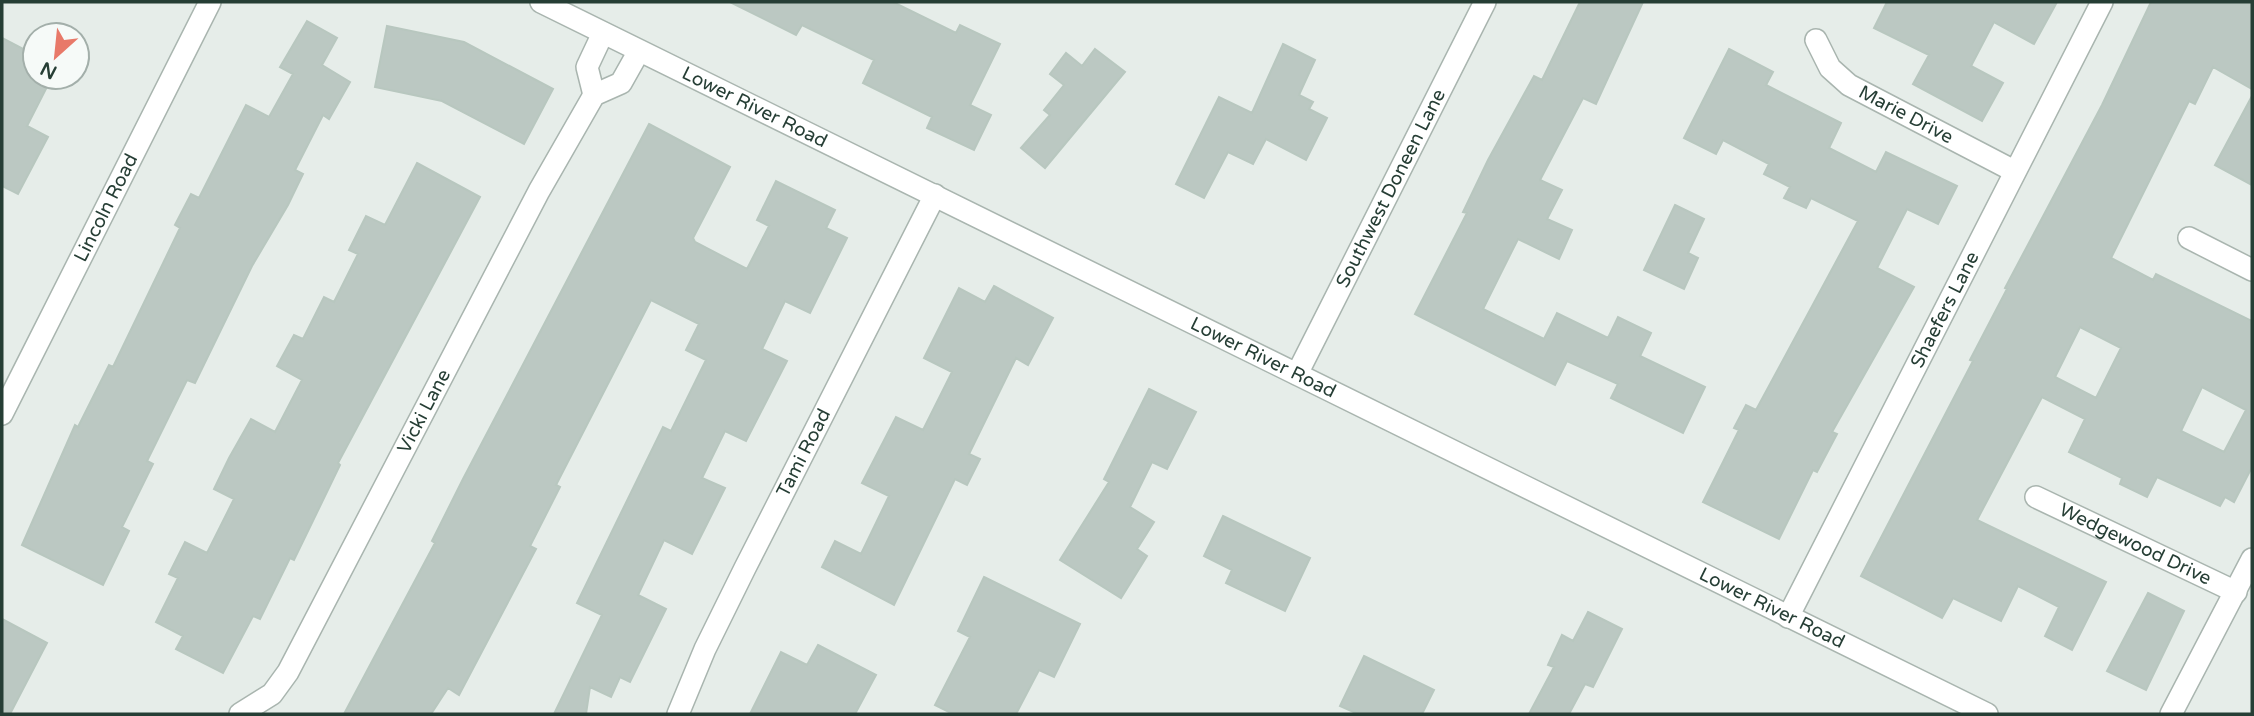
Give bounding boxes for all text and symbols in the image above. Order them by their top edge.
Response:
north arrow [21,21,91,91]
text: N [37,57,61,84]
street label: Lower River Road [678,62,831,152]
street label: Marie Drive [1855,81,1957,148]
street label: Southwest Doneen Lane [1331,85,1450,291]
street label: Lincoln Road [70,150,143,265]
street label: Shaefers Lane [1906,248,1984,371]
street label: Lower River Road [1187,313,1340,403]
street label: Vicki Lane [393,365,455,457]
street label: Tami Road [772,405,835,500]
street label: Wedgewood Drive [2056,499,2215,590]
street label: Lower River Road [1696,563,1848,653]

